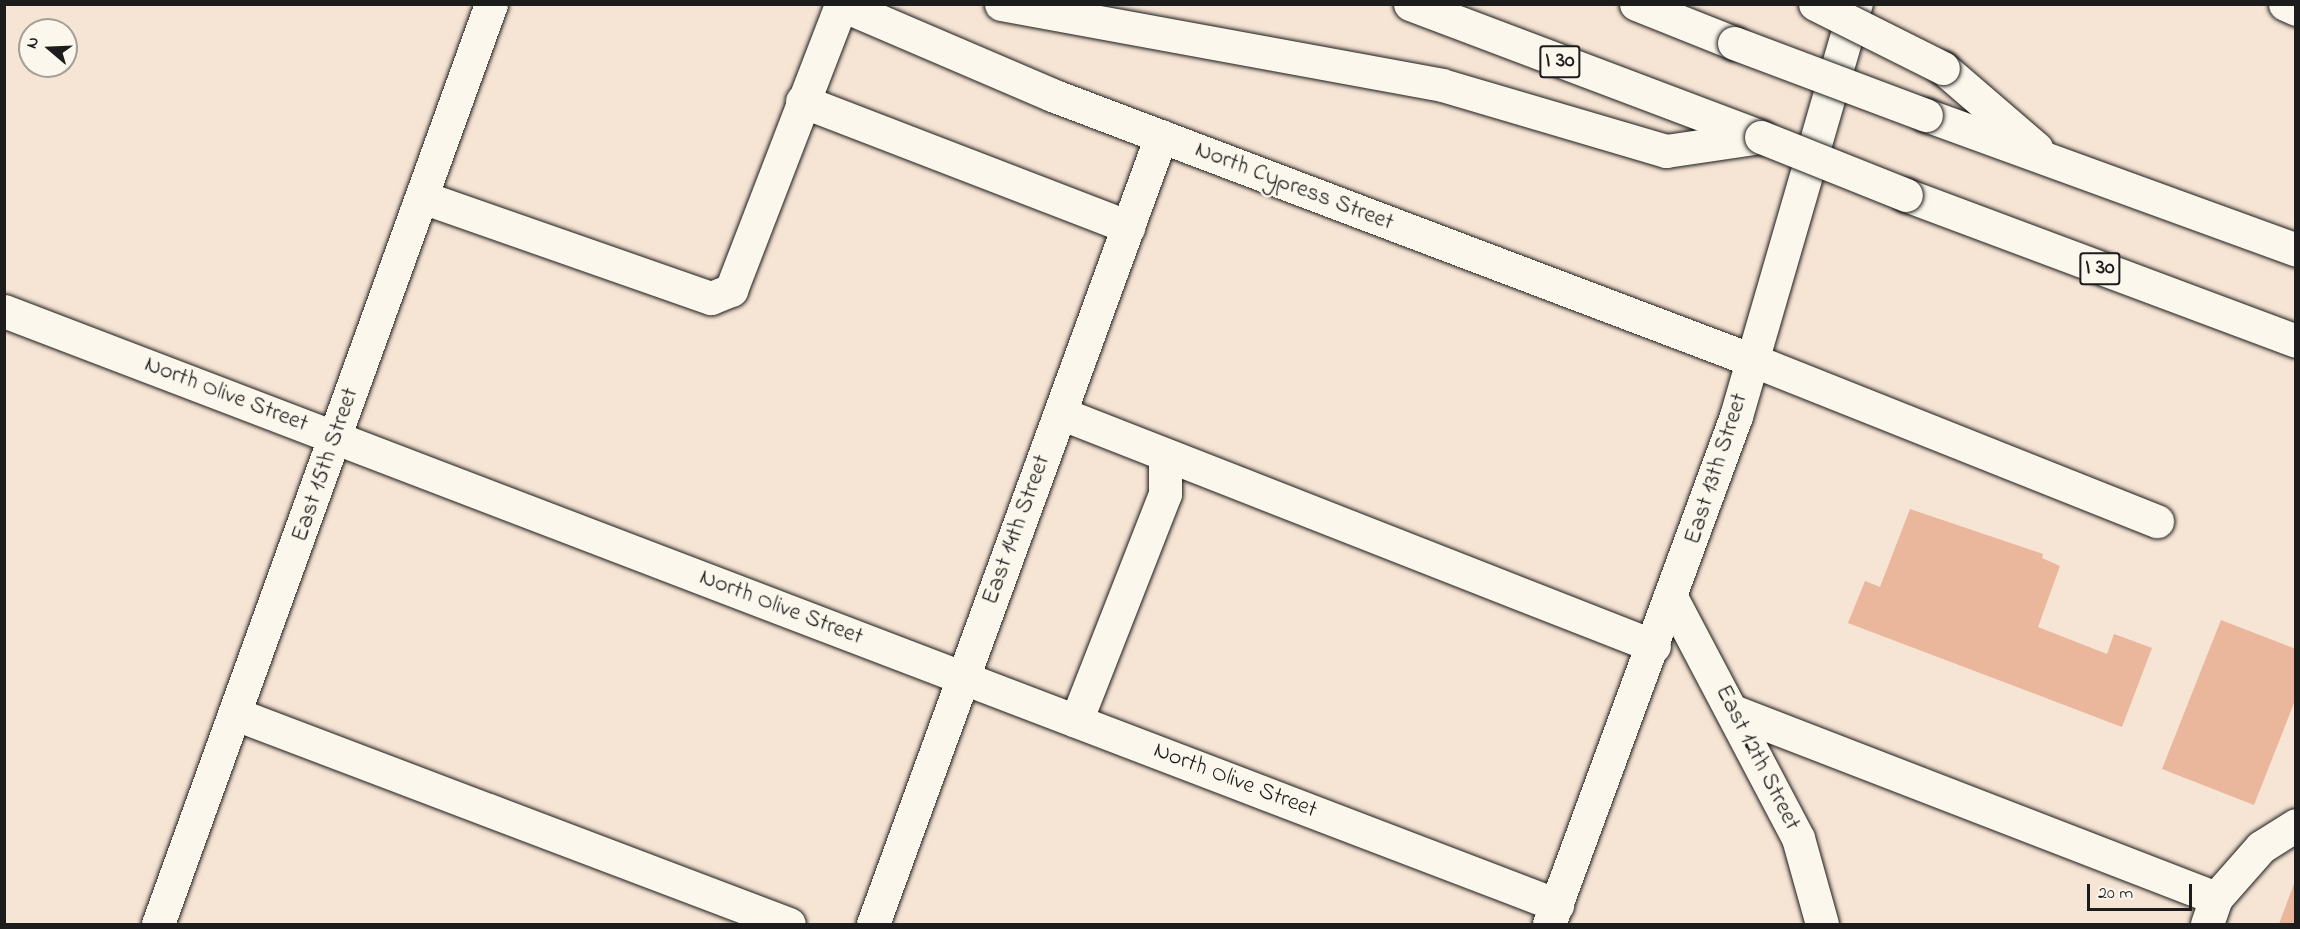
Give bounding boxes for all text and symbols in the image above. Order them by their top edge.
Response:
north arrow [18,18,78,78]
text: N [20,34,46,52]
road number: I 30 [1539,43,1581,81]
street label: North Cypress Street [1191,136,1397,238]
road number: I 30 [2079,250,2121,288]
street label: North Olive Street [140,351,312,439]
street label: East 15th Street [286,384,366,546]
street label: East 13th Street [1679,390,1755,548]
street label: East 14th Street [977,451,1057,609]
street label: North Olive Street [695,564,867,652]
street label: East 12th Street [1708,680,1806,836]
street label: North Olive Street [1149,737,1321,825]
scale bar [2090,872,2195,910]
text: 20 m [2098,881,2133,907]

